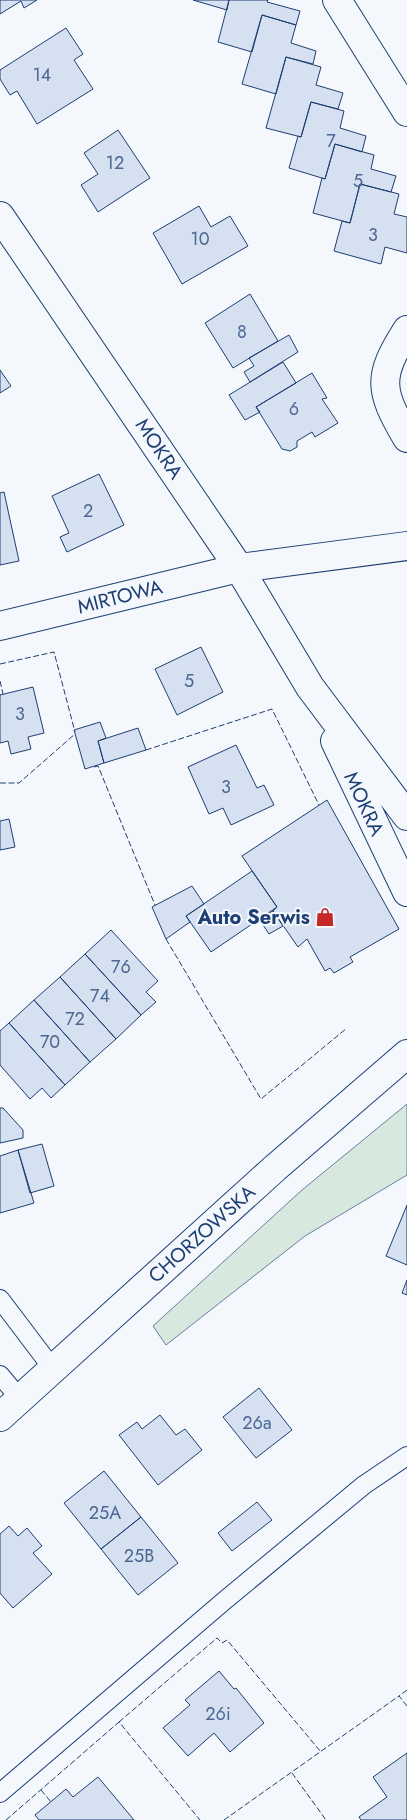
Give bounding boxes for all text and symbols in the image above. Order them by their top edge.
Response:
house number: 14 [33,62,51,88]
house number: 7 [326,128,336,154]
house number: 12 [106,150,124,176]
house number: 5 [353,168,363,194]
house number: 3 [368,222,378,248]
house number: 10 [191,226,210,252]
house number: 8 [237,319,247,345]
house number: 6 [289,396,299,422]
street label: MOKRA [128,413,190,486]
house number: 2 [83,498,93,524]
street label: MIRTOWA [74,572,166,622]
house number: 5 [184,668,194,694]
house number: 3 [15,701,25,727]
street label: MOKRA [337,767,392,842]
house number: 3 [221,774,231,800]
place label: Auto Serwis [196,903,310,932]
shop icon: Auto Serwis [314,906,336,928]
house number: 76 [111,954,131,980]
house number: 74 [90,983,110,1009]
house number: 72 [65,1006,85,1032]
house number: 70 [40,1029,60,1055]
street label: CHORZOWSKA [142,1177,263,1290]
house number: 26a [242,1410,272,1436]
house number: 25A [89,1500,121,1526]
house number: 25B [124,1543,154,1569]
house number: 26i [205,1701,231,1727]

